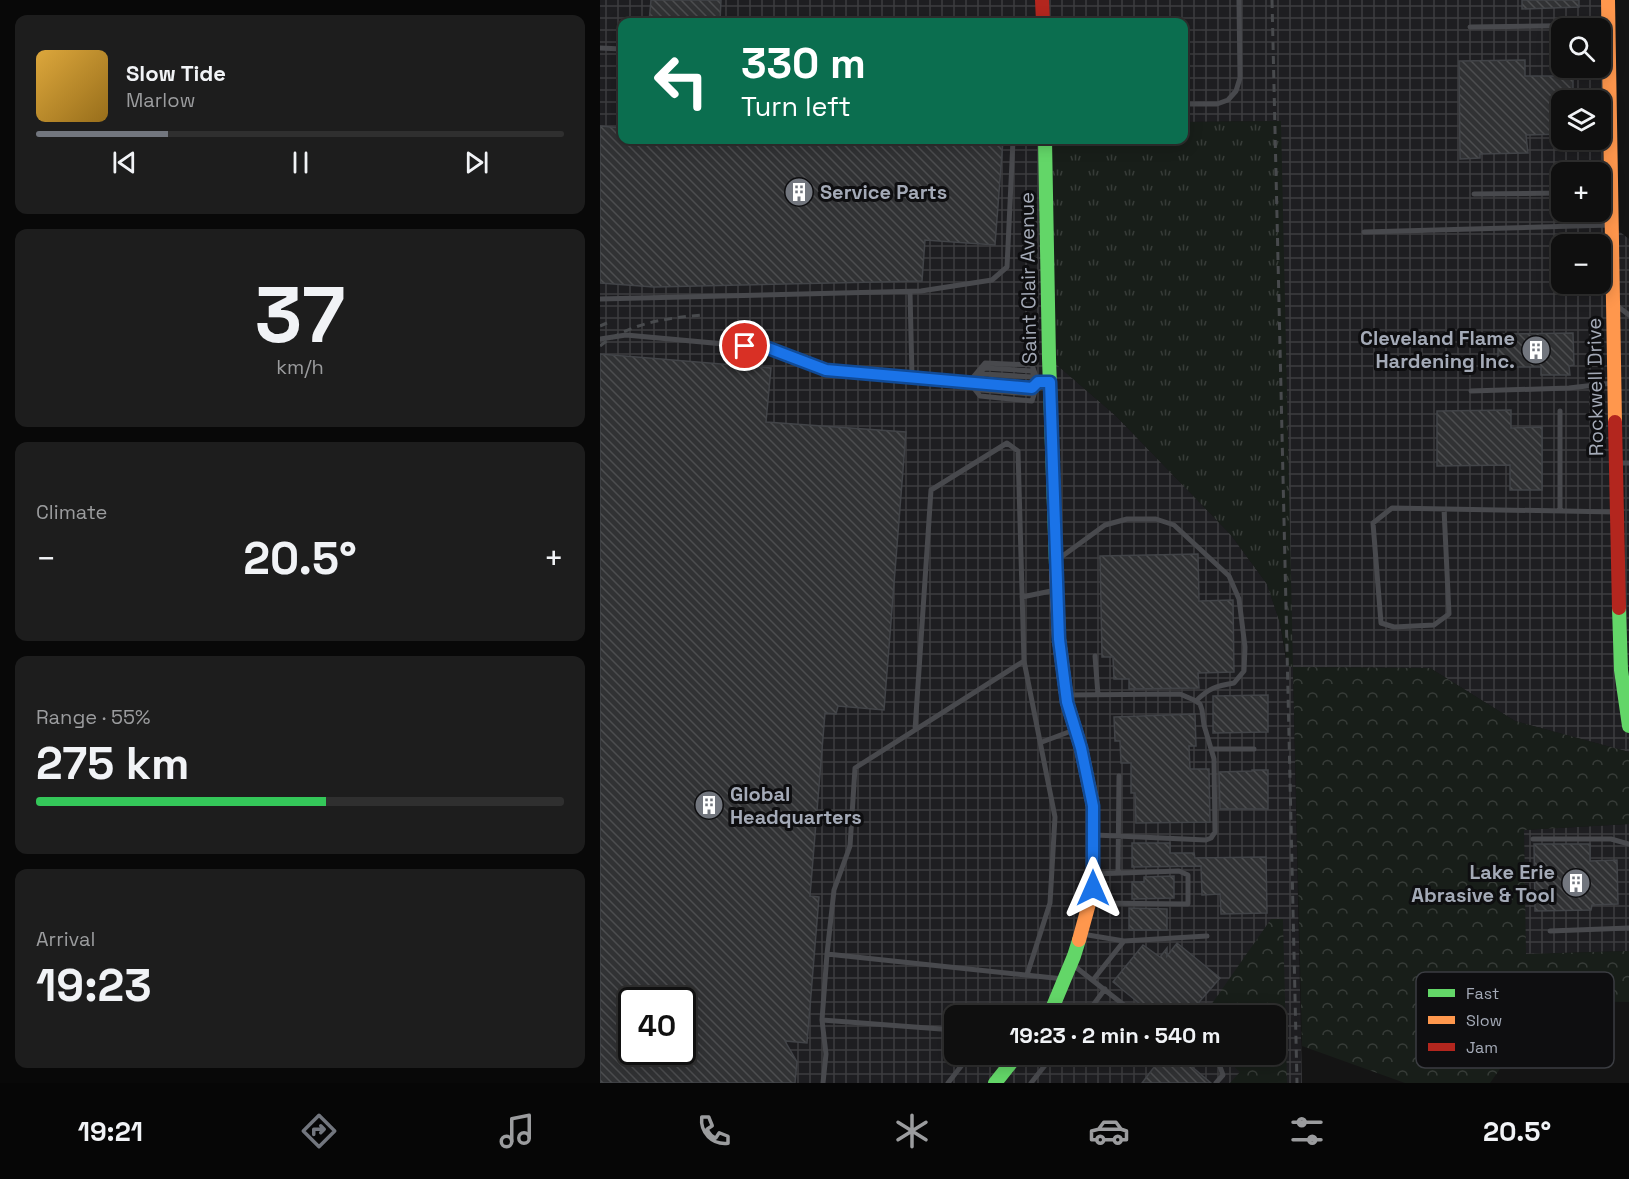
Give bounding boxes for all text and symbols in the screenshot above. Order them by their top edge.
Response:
map controls [1551,18,1611,294]
button: search [1551,18,1611,78]
text: 330 m [741,37,866,90]
icon: left [642,42,720,120]
text: Slow Tide [126,59,226,87]
text: Marlow [126,87,195,113]
text: Turn left [741,89,851,124]
button: layers [1551,90,1611,150]
icon: previous [108,146,141,179]
icon: pause [284,146,317,179]
icon: next [460,146,493,179]
button: + [1551,162,1611,222]
building icon: Service Parts [783,176,815,208]
place label: Service Parts [820,179,947,205]
street label: Saint Clair Avenue [1013,192,1043,364]
button: − [1551,234,1611,294]
text: 37 [255,265,345,365]
street label: Rockwell Drive [1581,318,1609,456]
pin [719,320,770,371]
place label: Cleveland Flame Hardening Inc. [1360,325,1515,374]
icon: arrive [728,329,761,362]
building icon: Cleveland Flame Hardening Inc. [1520,334,1552,366]
text: km/h [276,354,324,380]
text: Climate [36,499,107,525]
text: 20.5° [243,530,357,587]
text: − [36,538,56,580]
text: + [544,538,564,580]
text: Range · 55% [36,704,150,730]
text: 275 km [36,735,189,792]
place label: Global Headquarters [730,781,862,830]
building icon: Global Headquarters [693,789,725,821]
position arrow [1061,856,1125,920]
place label: Lake Erie Abrasive & Tool [1411,859,1555,908]
building icon: Lake Erie Abrasive & Tool [1560,867,1592,899]
text: Arrival [36,926,95,952]
text: 19:23 [36,957,152,1014]
legend [1416,972,1614,1068]
text: Fast [1466,983,1499,1004]
speed limit sign: 40 [618,987,696,1065]
text: Slow [1466,1010,1502,1031]
text: 19:23 · 2 min · 540 m [1009,1021,1221,1049]
text: Jam [1466,1037,1498,1058]
icon: directions [298,1110,340,1152]
icon: music [496,1110,538,1152]
icon: phone [693,1110,735,1152]
icon: climate [891,1110,933,1152]
icon: car [1088,1110,1130,1152]
icon: filters [1286,1110,1328,1152]
text: 19:21 [78,1114,143,1149]
text: 20.5° [1483,1114,1551,1149]

